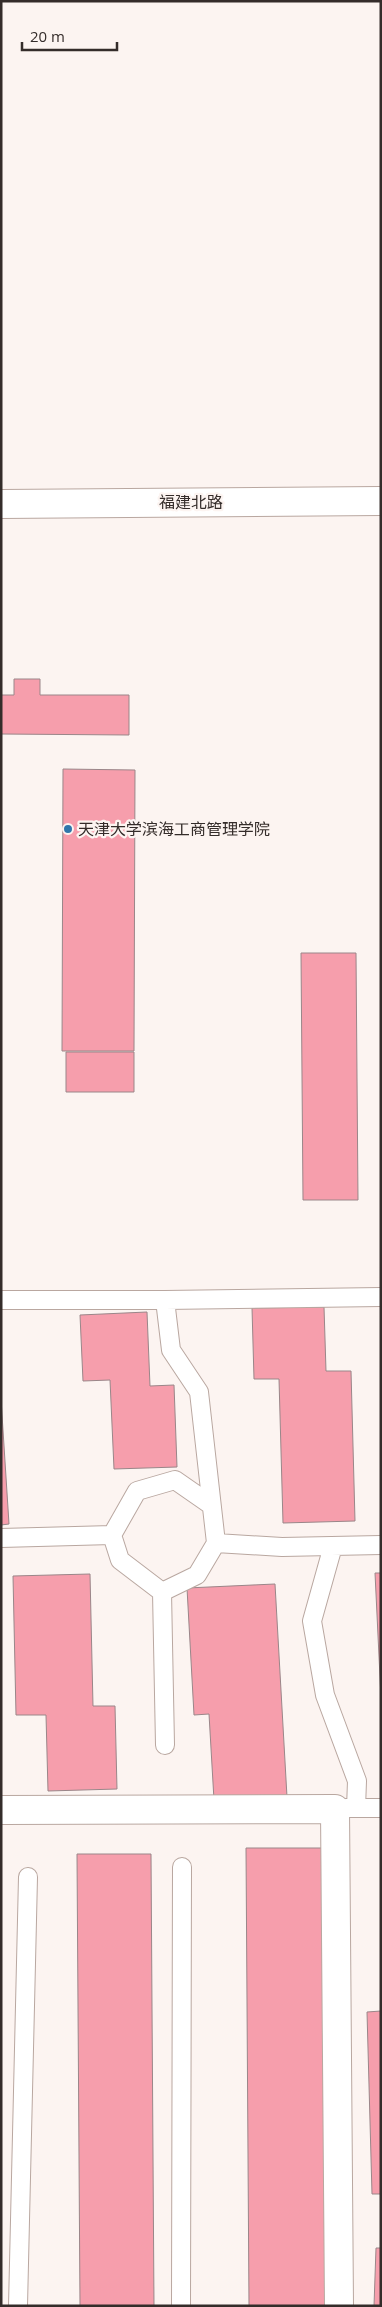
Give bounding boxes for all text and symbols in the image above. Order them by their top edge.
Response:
scale bar [22,20,118,52]
text: 20 m [30,26,65,46]
street label: 福建北路 [159,491,223,513]
place label: 天津大学滨海工商管理学院 [78,818,270,840]
marker: 天津大学滨海工商管理学院 [62,823,74,835]

